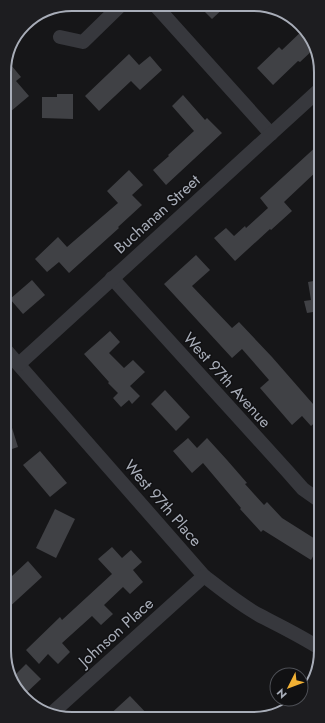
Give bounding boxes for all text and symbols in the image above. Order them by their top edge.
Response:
street label: Buchanan Street [109,169,205,259]
street label: West 97th Avenue [178,327,276,433]
street label: West 97th Place [119,455,207,551]
street label: Johnson Place [72,592,159,673]
north arrow [269,667,309,707]
text: N [273,685,290,702]

